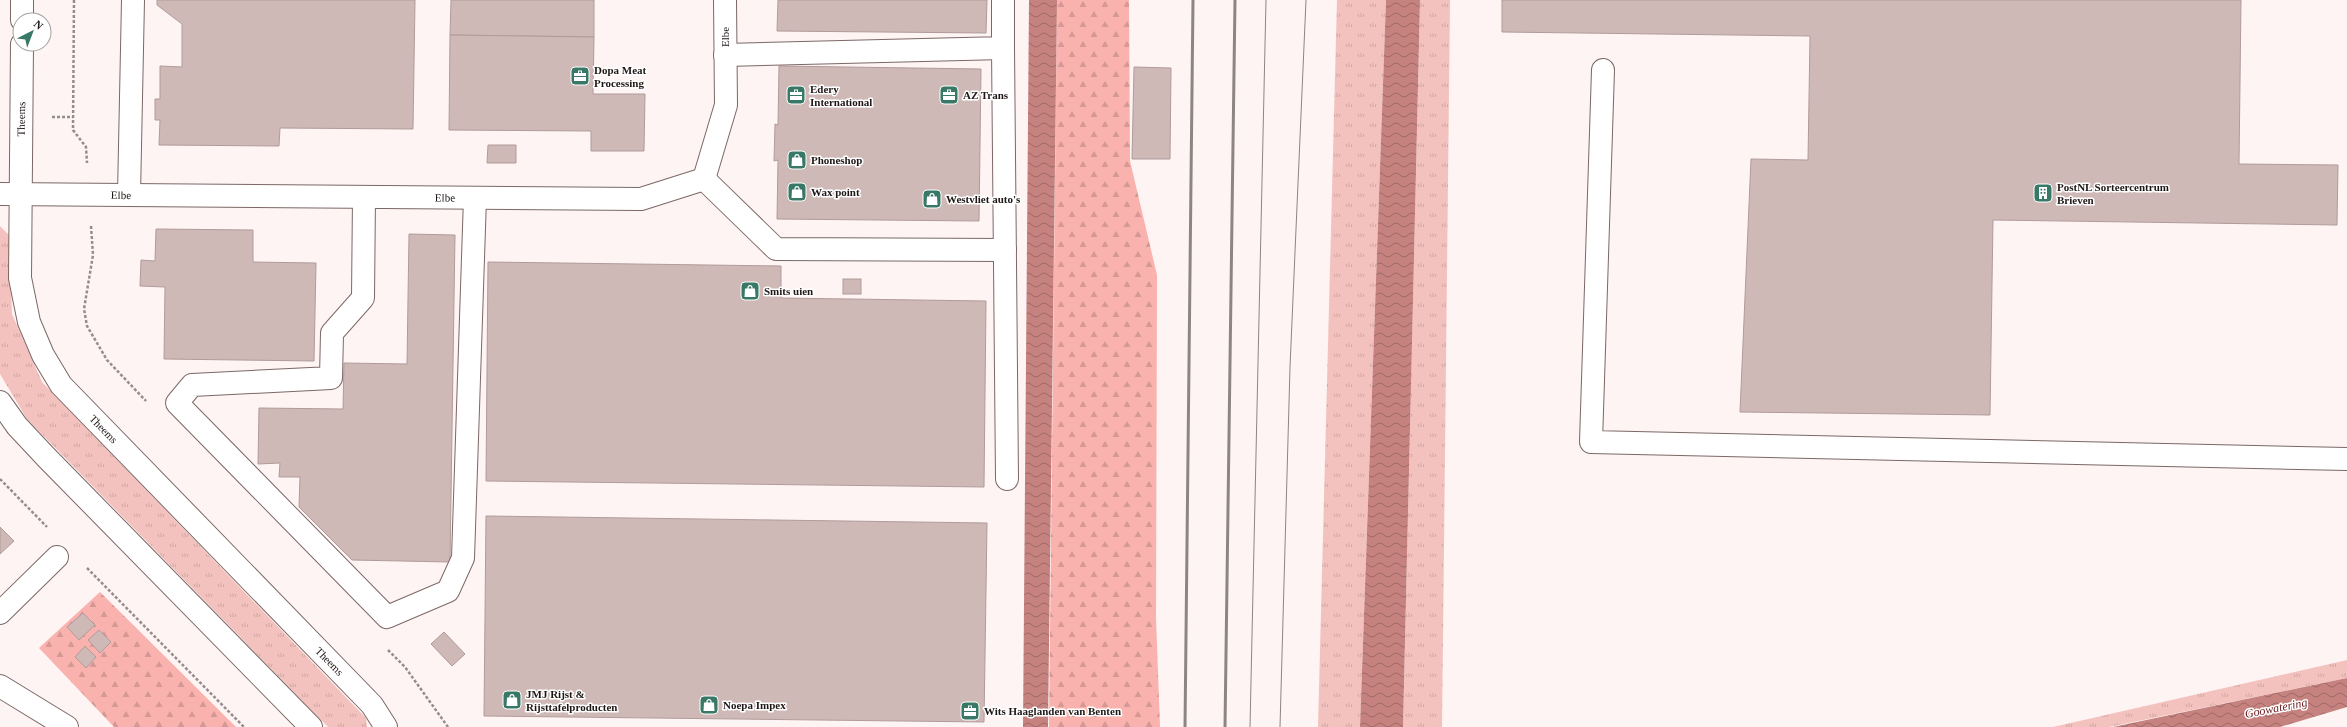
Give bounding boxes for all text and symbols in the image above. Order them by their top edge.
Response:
north arrow [12,12,52,52]
text: N [32,17,46,32]
street label: Elbe [719,27,731,47]
place label: Dopa Meat Processing [594,64,647,89]
office icon: Dopa Meat Processing [569,65,591,87]
place label: Edery International [810,83,872,108]
office icon: Edery International [785,84,807,106]
office icon: AZ Trans [938,84,960,106]
place label: AZ Trans [963,89,1009,101]
street label: Theems [15,101,27,137]
shop icon: Phoneshop [786,149,808,171]
place label: Phoneshop [811,154,862,166]
shop icon: Wax point [786,181,808,203]
place label: PostNL Sorteercentrum Brieven [2057,181,2169,206]
building icon: PostNL Sorteercentrum Brieven [2032,182,2054,204]
place label: Wax point [811,186,860,198]
shop icon: Westvliet auto's [921,188,943,210]
street label: Elbe [111,189,131,201]
street label: Elbe [435,191,455,204]
place label: Westvliet auto's [946,193,1021,205]
shop icon: Smits uien [739,280,761,302]
place label: Smits uien [764,285,813,297]
street label: Theems [87,412,120,446]
street label: Theems [313,645,346,678]
place label: JMJ Rijst & Rijsttafelproducten [526,688,617,713]
shop icon: JMJ Rijst & Rijsttafelproducten [501,689,523,711]
shop icon: Noepa Impex [698,694,720,716]
water label: Goowatering [2244,695,2308,721]
place label: Noepa Impex [723,699,786,711]
office icon: Wits Haaglanden van Benten [959,700,981,722]
place label: Wits Haaglanden van Benten [984,705,1121,717]

